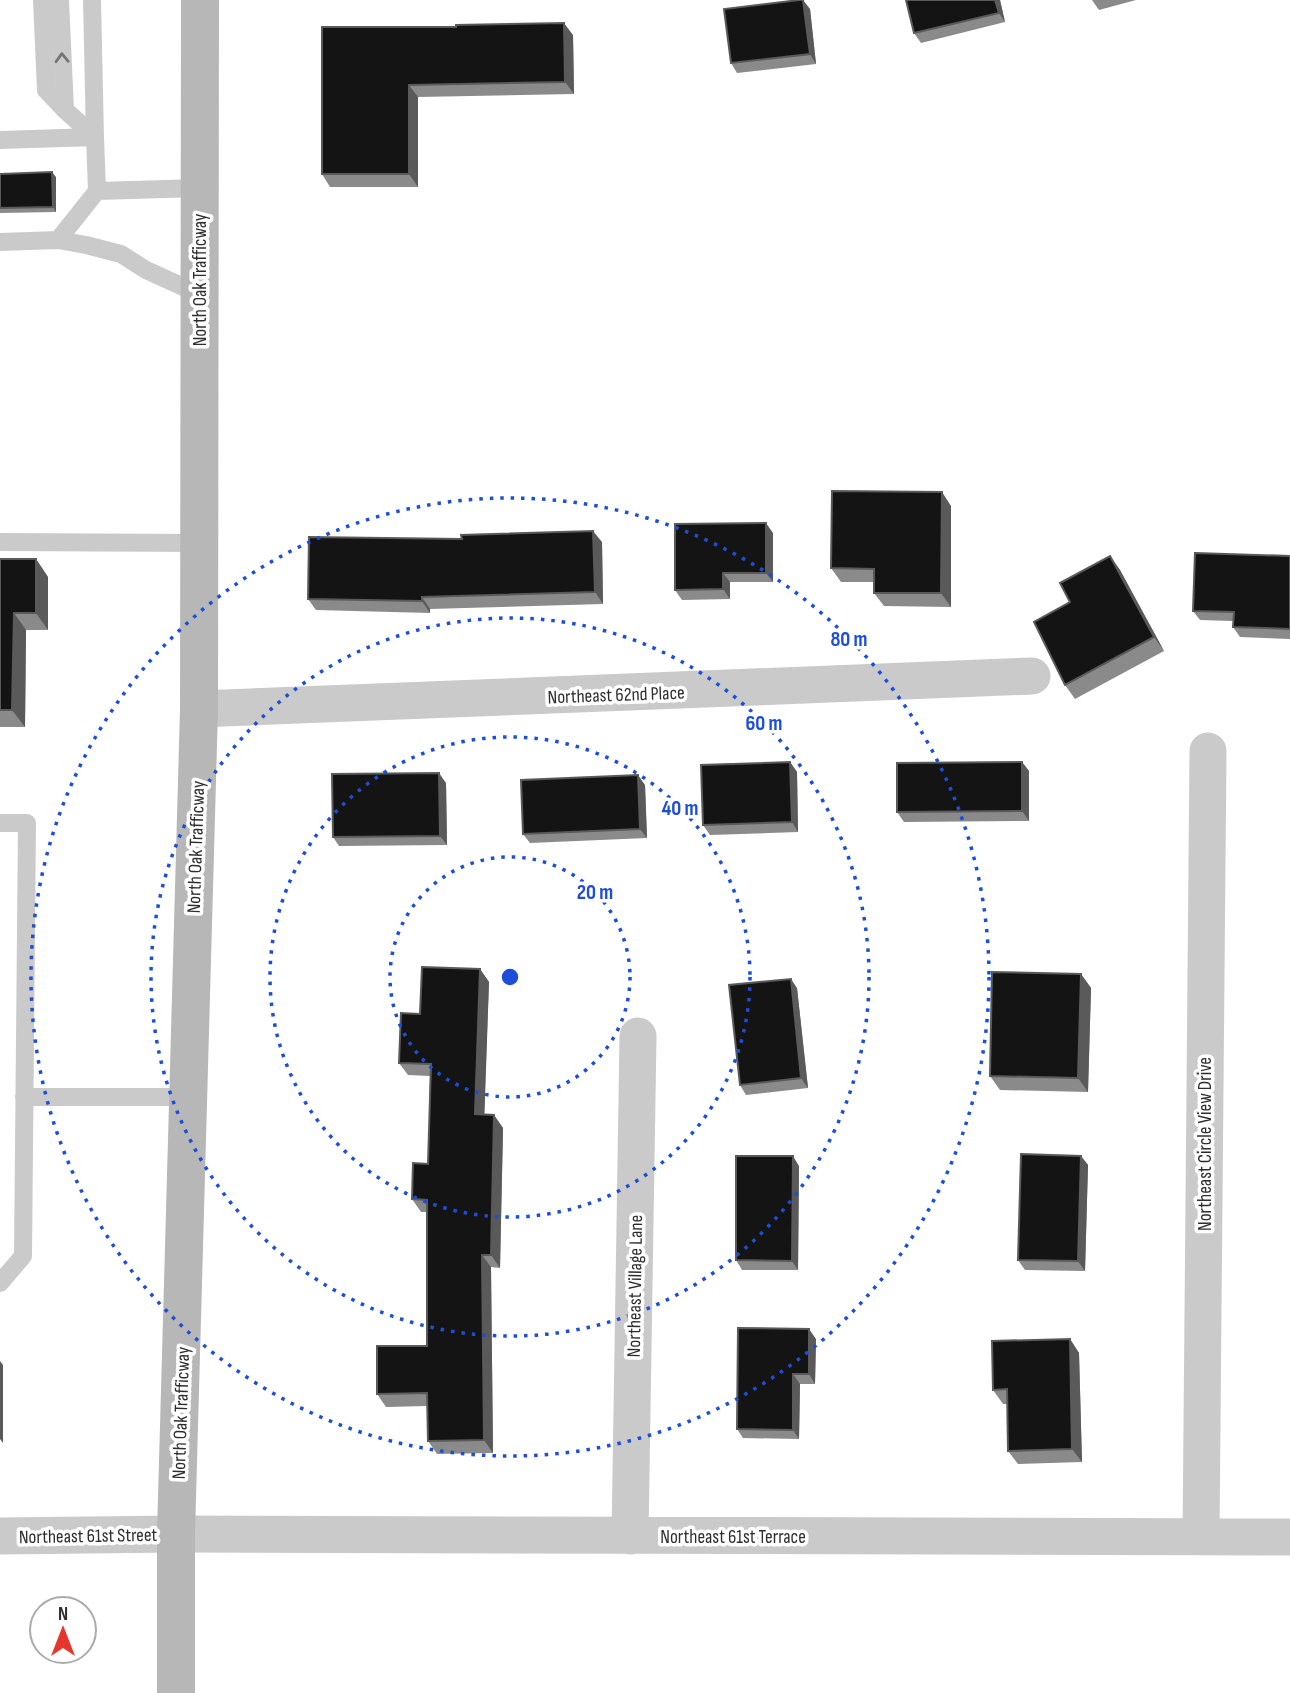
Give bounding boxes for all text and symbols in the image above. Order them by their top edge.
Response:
one-way arrow [54,52,69,63]
street label: North Oak Trafficway [189,213,212,346]
text: 80 m [830,627,868,652]
street label: Northeast 62nd Place [547,682,685,709]
text: 60 m [745,711,783,736]
street label: North Oak Trafficway [183,780,210,914]
text: 40 m [662,796,698,821]
text: 20 m [577,880,613,905]
centre of rings [498,965,522,989]
street label: Northeast Circle View Drive [1194,1057,1217,1231]
street label: Northeast Village Lane [623,1215,648,1357]
street label: North Oak Trafficway [168,1346,195,1480]
street label: Northeast 61st Street [19,1524,158,1549]
street label: Northeast 61st Terrace [660,1526,806,1549]
north arrow [28,1595,98,1665]
text: N [58,1603,68,1626]

